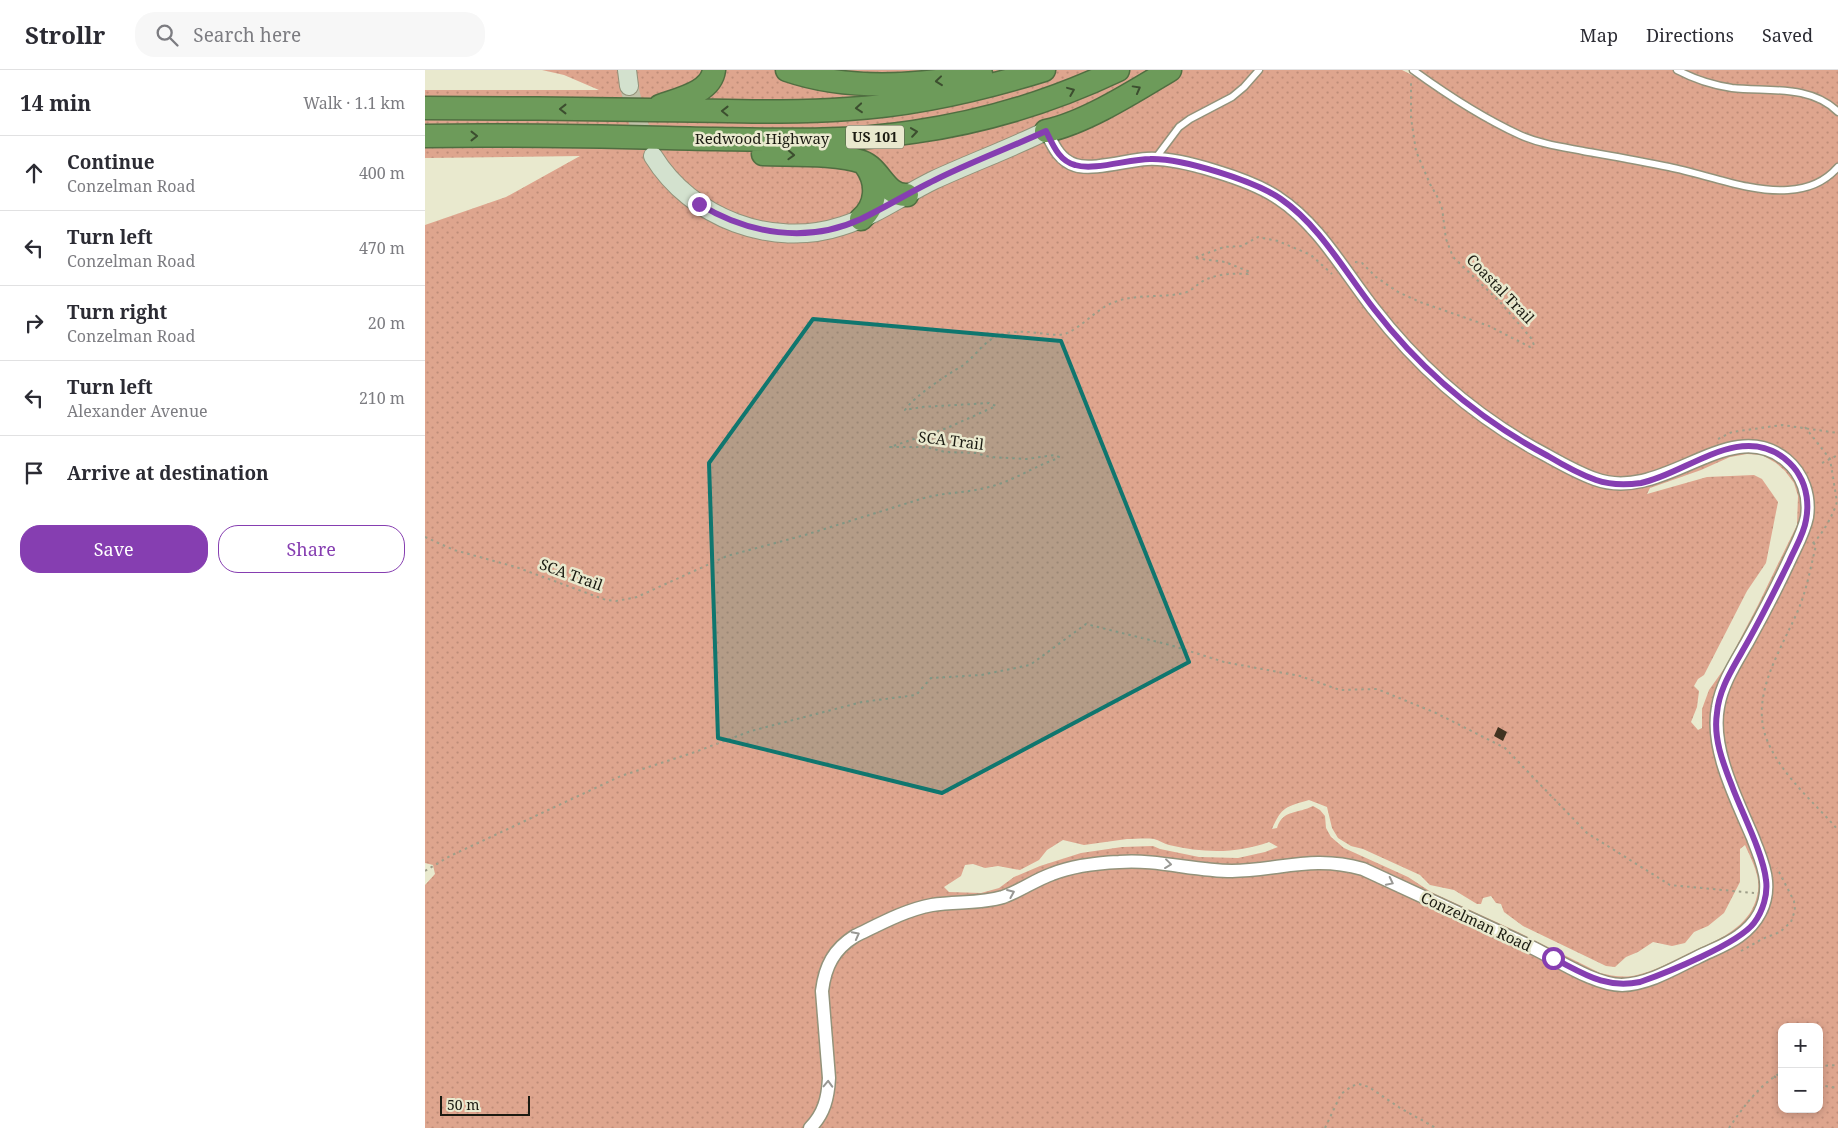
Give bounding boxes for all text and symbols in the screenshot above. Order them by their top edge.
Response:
search box [135,12,485,57]
text: Strollr [25,18,105,51]
icon: search [153,21,181,49]
text: Search here [193,22,301,48]
text: Map [1580,23,1618,47]
text: Directions [1646,23,1734,47]
text: Saved [1762,23,1813,47]
one-way arrow [934,75,942,86]
one-way arrow [1132,85,1141,95]
one-way arrow [1066,86,1075,97]
text: 14 min [20,89,91,117]
text: Walk · 1.1 km [303,92,405,114]
one-way arrow [855,103,863,114]
one-way arrow [558,104,566,114]
one-way arrow [721,106,728,116]
road number: US 101 [846,126,904,148]
one-way arrow [910,127,918,138]
street label: Redwood Highway [695,128,830,148]
one-way arrow [470,131,478,141]
text: Continue [67,149,155,175]
one-way arrow [787,150,795,161]
icon: ahead [20,159,48,187]
text: 400 m [359,162,405,184]
text: Conzelman Road [67,175,195,197]
route end [688,193,711,216]
text: Turn left [67,224,153,250]
icon: left [20,234,48,262]
text: 470 m [359,237,405,259]
street label: Coastal Trail [1463,249,1539,328]
text: Conzelman Road [67,250,195,272]
text: Turn right [67,299,167,325]
icon: right [20,309,48,337]
text: 20 m [368,312,405,334]
text: Conzelman Road [67,325,195,347]
text: Turn left [67,374,153,400]
icon: left [20,384,48,412]
text: 210 m [359,387,405,409]
text: Alexander Avenue [67,400,208,422]
street label: SCA Trail [917,426,985,454]
icon: arrive [20,459,48,487]
text: Arrive at destination [67,460,269,486]
button: Save [20,525,208,573]
button: Share [218,525,405,573]
street label: SCA Trail [537,553,606,595]
one-way arrow [1164,858,1172,869]
one-way arrow [1385,876,1394,886]
street label: Conzelman Road [1418,887,1535,956]
one-way arrow [1006,889,1015,900]
one-way arrow [851,931,860,941]
route start [1542,947,1565,970]
map controls [1778,1023,1823,1113]
button: + [1778,1023,1823,1068]
button: − [1778,1068,1823,1113]
one-way arrow [823,1080,833,1088]
scale bar [440,1093,530,1116]
text: 50 m [447,1095,480,1114]

